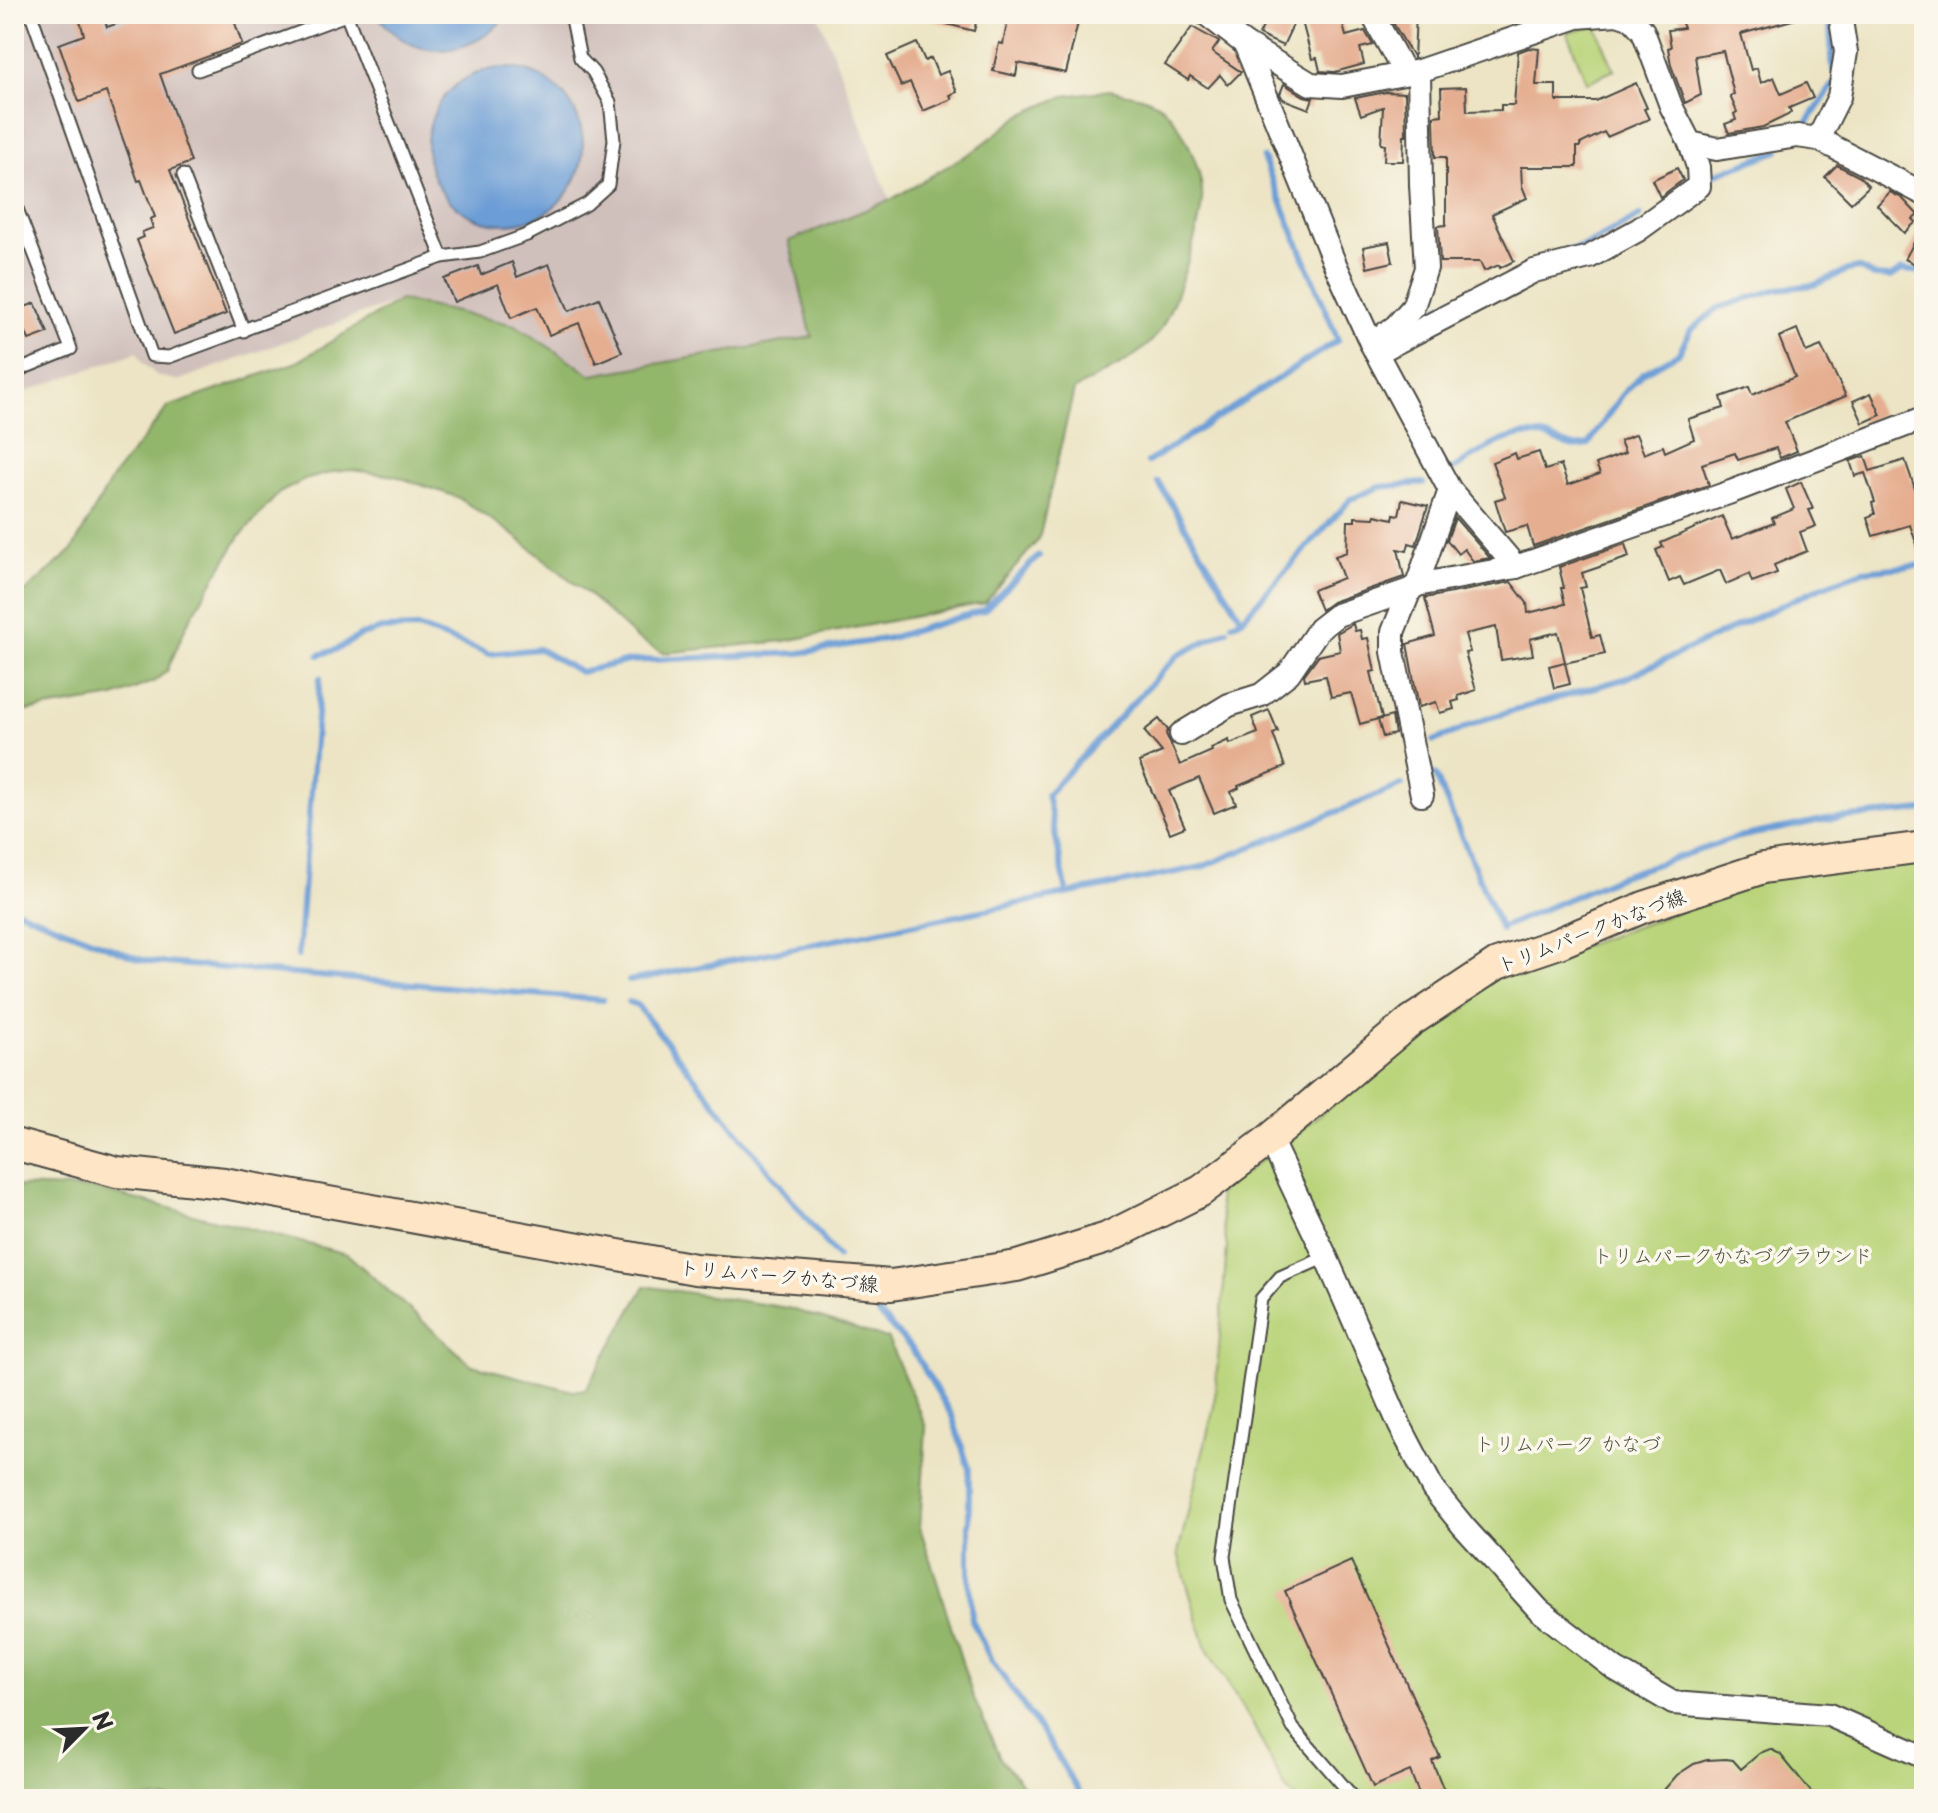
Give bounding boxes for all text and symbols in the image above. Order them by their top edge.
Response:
street label: トリムパークかなづ線 [1492,880,1690,980]
park label: トリムパークかなづグラウンド [1593,1240,1873,1270]
street label: トリムパークかなづ線 [678,1251,880,1299]
park label: トリムパーク かなづ [1475,1428,1661,1458]
north arrow [44,1689,124,1769]
text: N [85,1706,122,1735]

